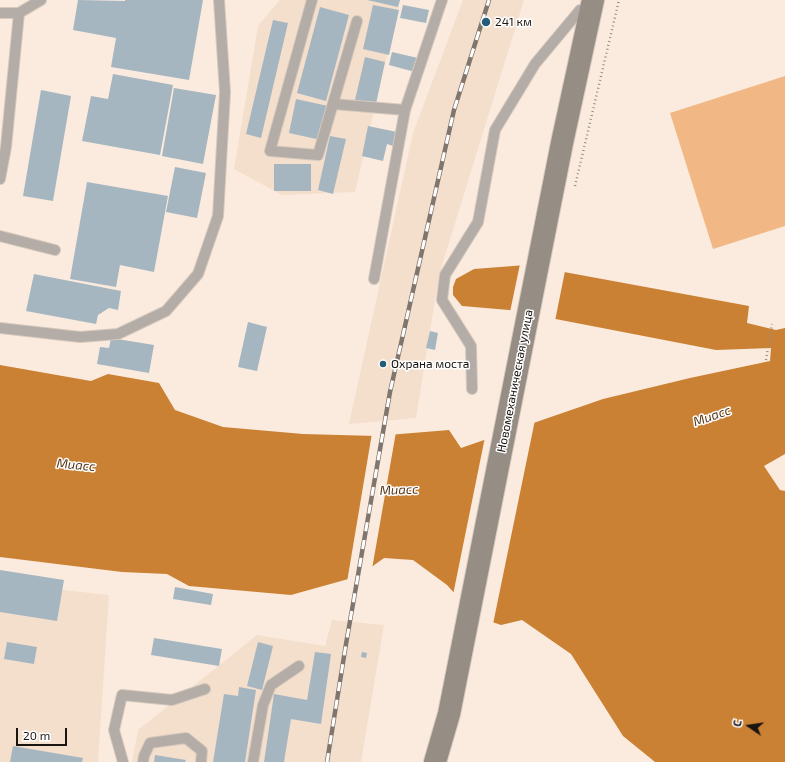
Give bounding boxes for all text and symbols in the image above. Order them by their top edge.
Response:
place label: 241 км [495,15,532,29]
marker: 241 км [480,16,492,28]
street label: Новомеханическая улица [494,308,536,454]
place label: Охрана моста [391,357,469,371]
marker: Охрана моста [378,359,388,369]
water label: Миасс [691,402,733,430]
water label: Миасс [56,456,96,474]
water label: Миасс [379,482,419,498]
north arrow [729,706,769,746]
text: С [730,719,744,728]
scale bar [18,720,69,746]
text: 20 m [23,728,50,742]

